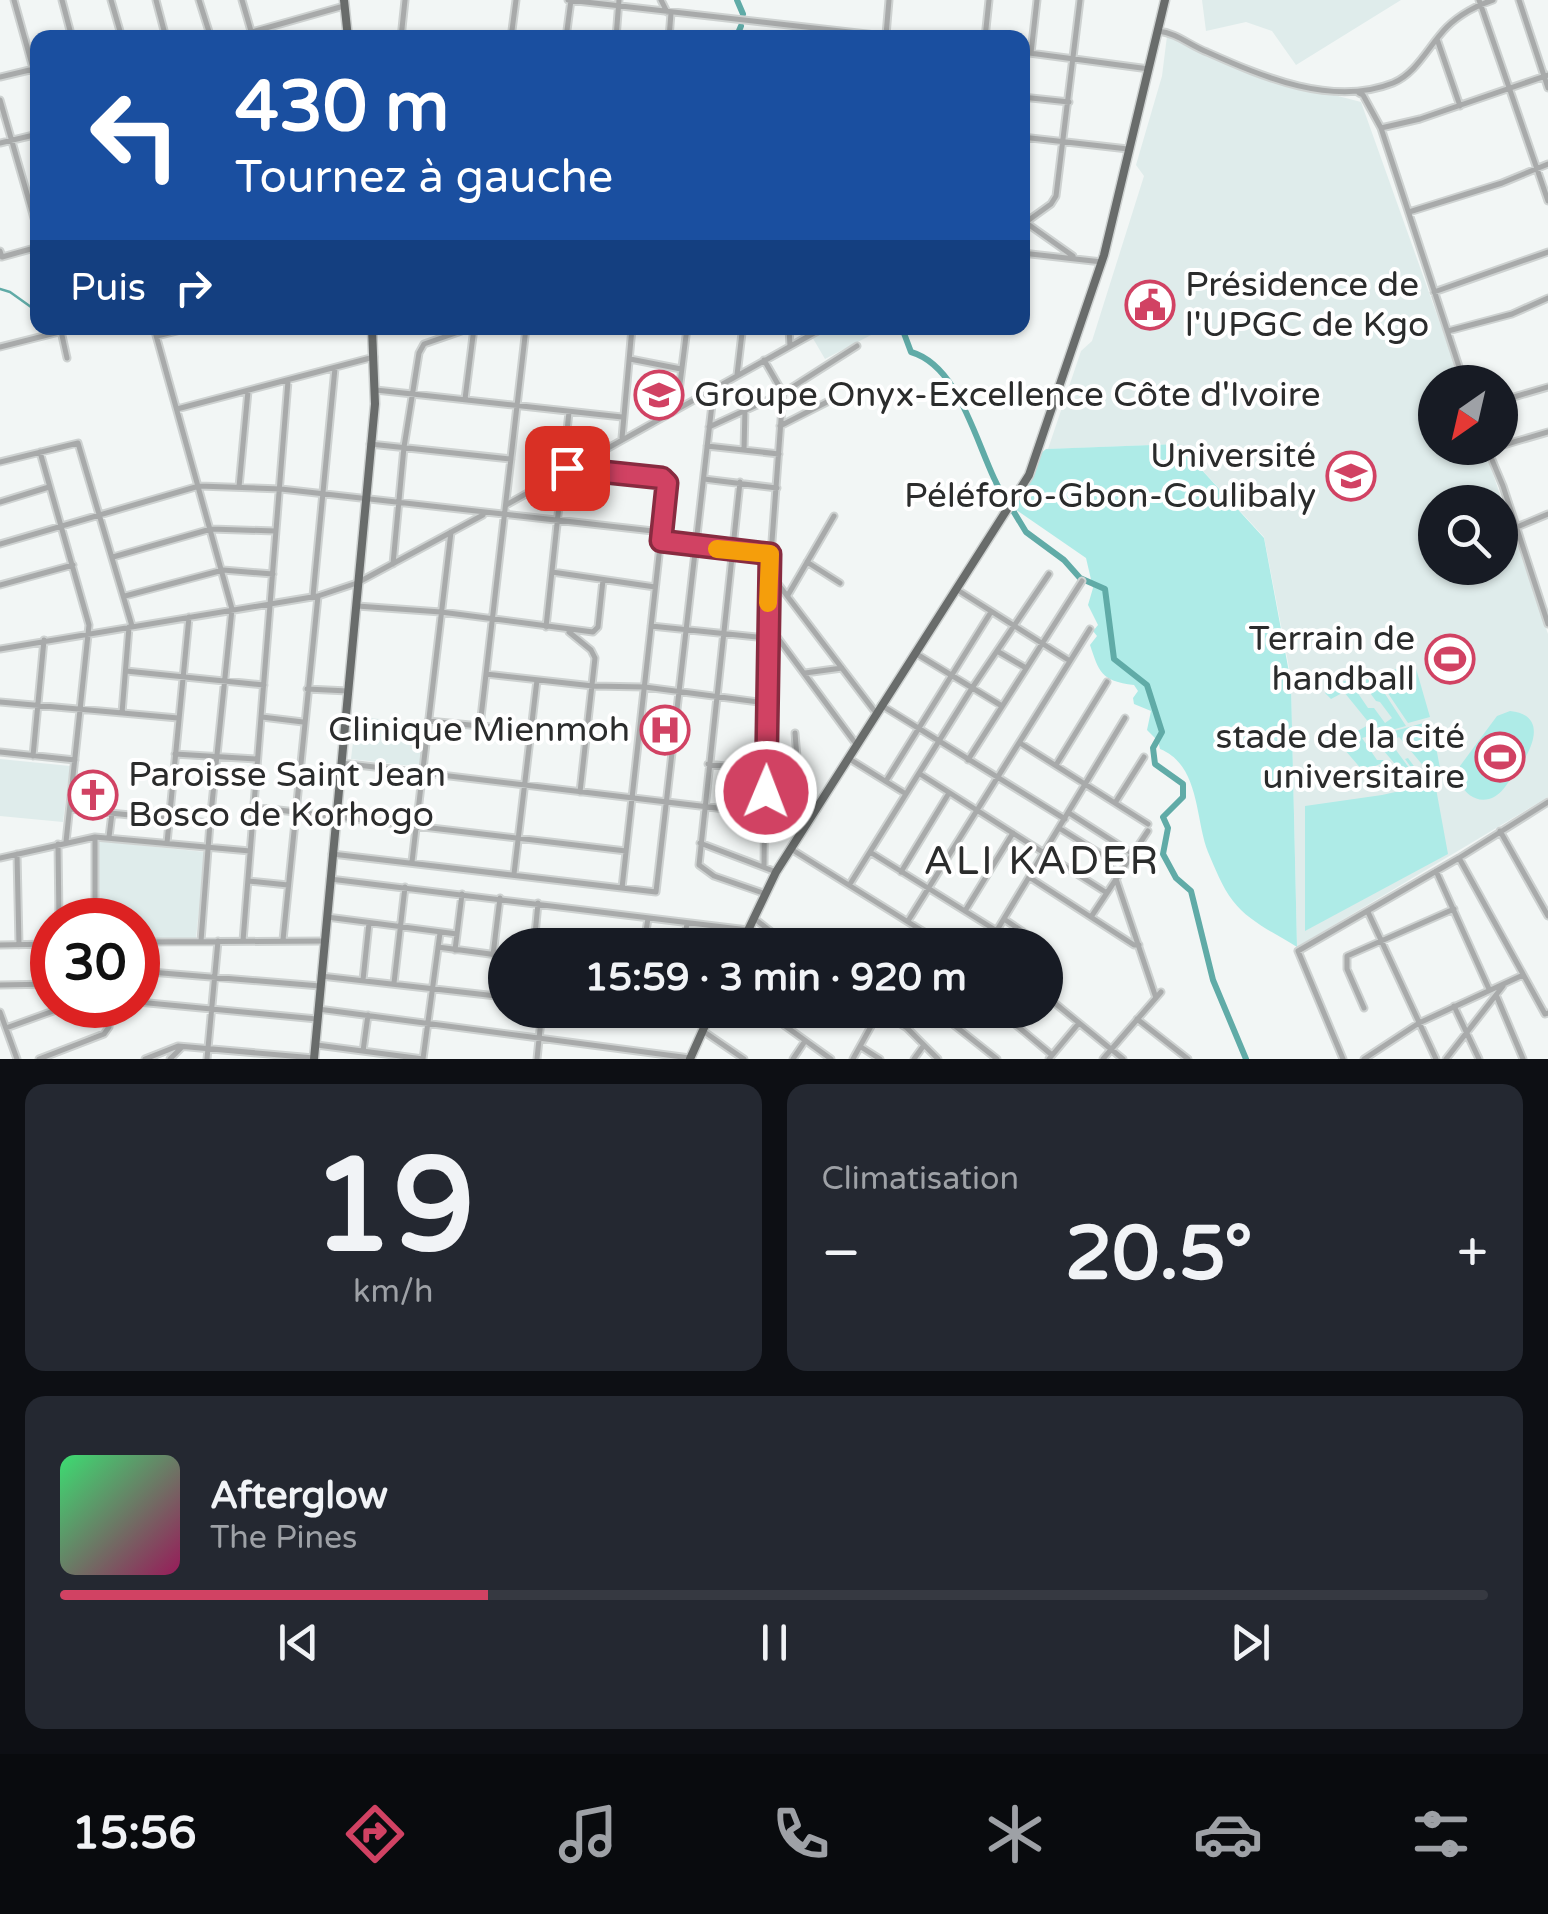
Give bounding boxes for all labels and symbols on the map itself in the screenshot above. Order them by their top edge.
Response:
place label: Présidence de l'UPGC de Kgo [1185,264,1429,346]
public building icon: Présidence de l'UPGC de Kgo [1124,279,1176,331]
north arrow [1418,365,1518,465]
school or university icon: Groupe Onyx-Excellence Côte d'Ivoire [633,369,685,421]
place label: Groupe Onyx-Excellence Côte d'Ivoire [694,374,1320,416]
pin [525,426,610,511]
place label: Université Péléforo-Gbon-Coulibaly [904,435,1316,517]
school or university icon: Université Péléforo-Gbon-Coulibaly [1325,450,1377,502]
place label: Terrain de handball [1249,618,1415,700]
sports icon: Terrain de handball [1424,633,1476,685]
hospital icon: Clinique Mienmoh [639,704,691,756]
place label: Clinique Mienmoh [328,709,630,751]
place label: stade de la cité universitaire [1216,716,1465,798]
sports icon: stade de la cité universitaire [1474,731,1526,783]
position arrow [714,740,818,844]
place label: Paroisse Saint Jean Bosco de Korhogo [128,754,446,836]
church icon: Paroisse Saint Jean Bosco de Korhogo [67,769,119,821]
district label: ALI KADER [923,837,1161,885]
speed limit sign: 30 [30,898,160,1028]

